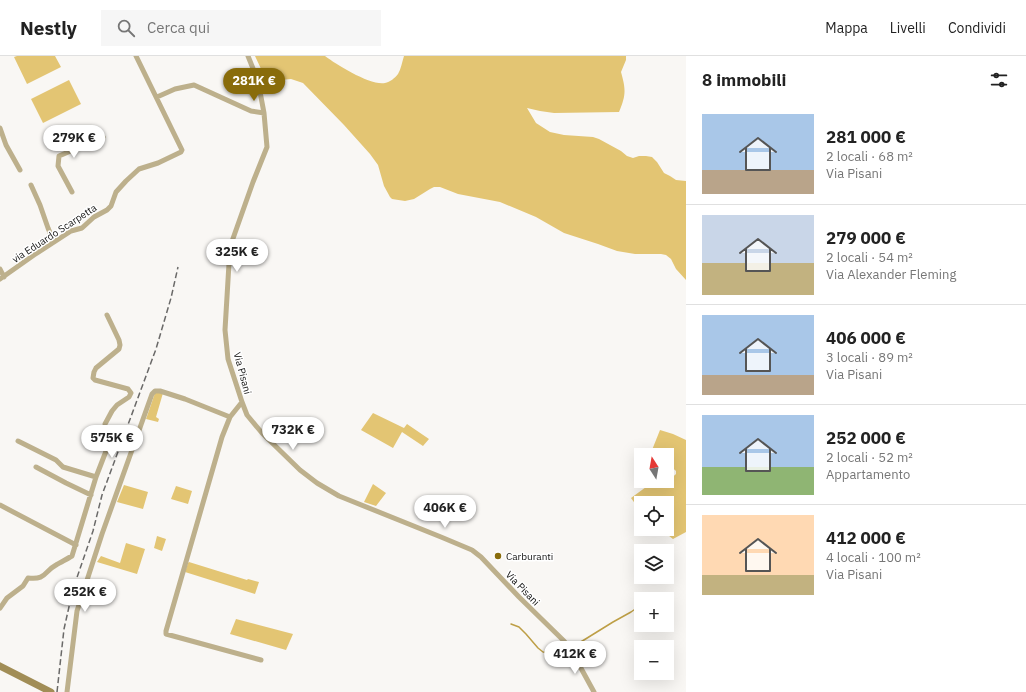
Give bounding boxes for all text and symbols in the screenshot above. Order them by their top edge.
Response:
search box [101,10,381,46]
text: Nestly [20,16,77,40]
icon: search [115,17,137,39]
text: Cerca qui [147,18,210,37]
text: Mappa [825,19,868,37]
text: Livelli [890,19,926,37]
text: Condividi [948,19,1006,37]
pin: 281K € [221,68,287,102]
text: 8 immobili [702,69,786,91]
icon: filters [988,69,1010,91]
text: 281K € [232,72,276,89]
pin: 279K € [41,125,107,159]
text: 281 000 € [826,126,906,148]
text: 279K € [52,129,96,146]
icon: home [734,130,782,178]
text: 2 locali · 68 m² [826,148,913,165]
text: Via Pisani [826,165,882,182]
street label: via Eduardo Scarpetta [9,201,100,266]
text: 279 000 € [826,227,906,249]
icon: home [734,231,782,279]
pin: 325K € [204,239,270,273]
text: 325K € [215,243,259,260]
text: 2 locali · 54 m² [826,249,913,266]
text: Via Alexander Fleming [826,266,956,283]
text: 406 000 € [826,327,906,349]
icon: home [734,331,782,379]
text: 3 locali · 89 m² [826,349,913,366]
street label: Via Pisani [231,351,254,396]
text: Via Pisani [826,366,882,383]
pin: 732K € [260,417,326,451]
text: 732K € [271,421,315,438]
pin: 575K € [79,425,145,459]
text: 252 000 € [826,427,906,449]
text: 575K € [90,429,134,446]
icon: home [734,431,782,479]
north arrow [634,448,674,488]
map controls [634,448,674,680]
text: 2 locali · 52 m² [826,449,913,466]
text: Appartamento [826,466,910,483]
pin: 406K € [412,495,478,529]
button: locate [634,496,674,536]
text: 406K € [423,499,467,516]
text: 412 000 € [826,527,906,549]
icon: home [734,531,782,579]
button: layers [634,544,674,584]
text: 4 locali · 100 m² [826,549,921,566]
place label: Carburanti [506,550,553,563]
marker: Carburanti [493,551,503,561]
text: Via Pisani [826,566,882,583]
street label: Via Pisani [503,568,542,608]
pin: 252K € [52,579,118,613]
text: 252K € [63,583,107,600]
button: + [634,592,674,632]
button: − [634,640,674,680]
pin: 412K € [542,641,608,675]
text: 412K € [553,645,597,662]

